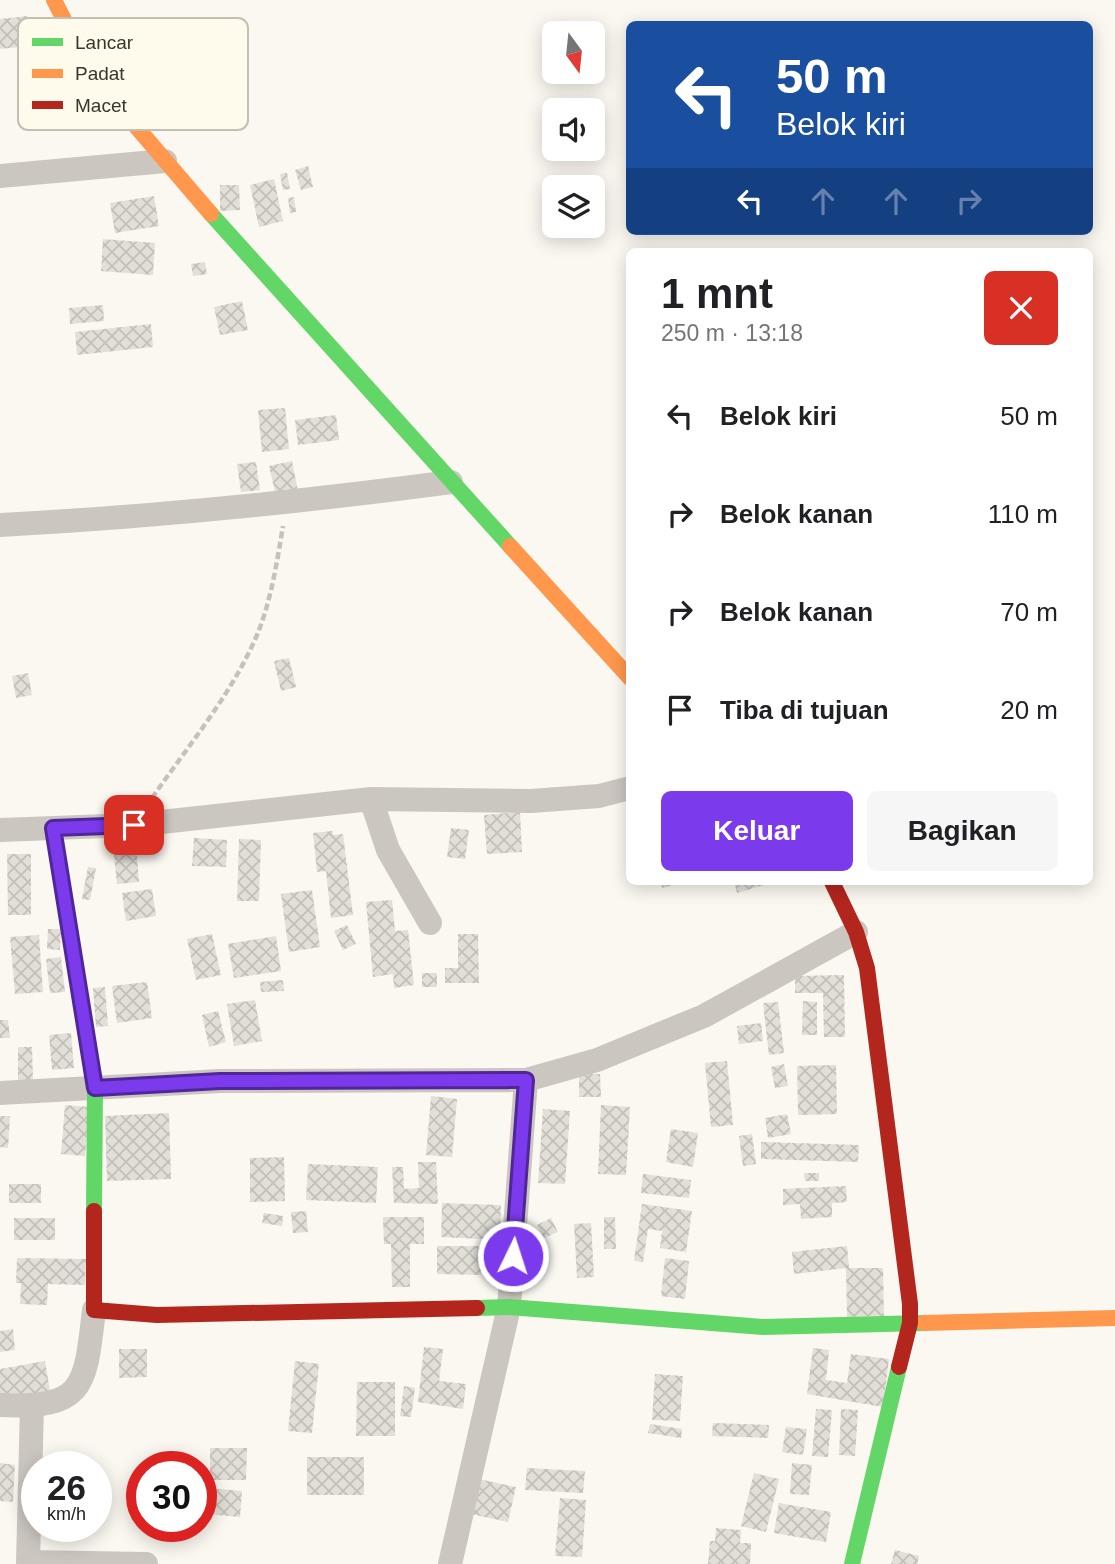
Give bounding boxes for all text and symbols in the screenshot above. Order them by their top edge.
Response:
legend [18,18,248,130]
north arrow [542,21,606,84]
map controls [542,21,605,238]
text: Lancar [75,32,134,53]
icon: left [661,49,752,140]
text: 50 m [776,49,888,103]
text: Padat [75,63,125,84]
text: Macet [75,95,127,116]
button: sound [542,98,605,161]
text: Belok kiri [776,106,906,142]
button: layers [542,175,605,238]
icon: left [731,182,769,220]
icon: ahead [804,182,842,220]
icon: ahead [877,182,915,220]
icon: right [950,182,988,220]
text: 1 mnt [661,270,773,317]
button: close [984,271,1058,345]
text: 250 m · 13:18 [661,320,803,346]
icon: left [661,397,699,435]
text: Belok kiri [720,401,837,431]
text: 50 m [1000,401,1058,431]
icon: right [661,495,699,533]
text: Belok kanan [720,499,873,529]
text: 110 m [988,499,1058,529]
icon: right [661,593,699,631]
text: Belok kanan [720,597,873,627]
text: 70 m [1000,597,1058,627]
icon: arrive [661,691,699,729]
text: Tiba di tujuan [720,695,889,725]
text: 20 m [1000,695,1058,725]
button: Keluar [661,791,853,871]
button: Bagikan [867,791,1058,871]
pin [104,795,164,855]
icon: arrive [115,806,153,844]
position arrow [476,1219,550,1293]
speed limit sign: 30 [126,1451,217,1542]
text: 26 [47,1468,86,1507]
text: km/h [47,1504,86,1524]

